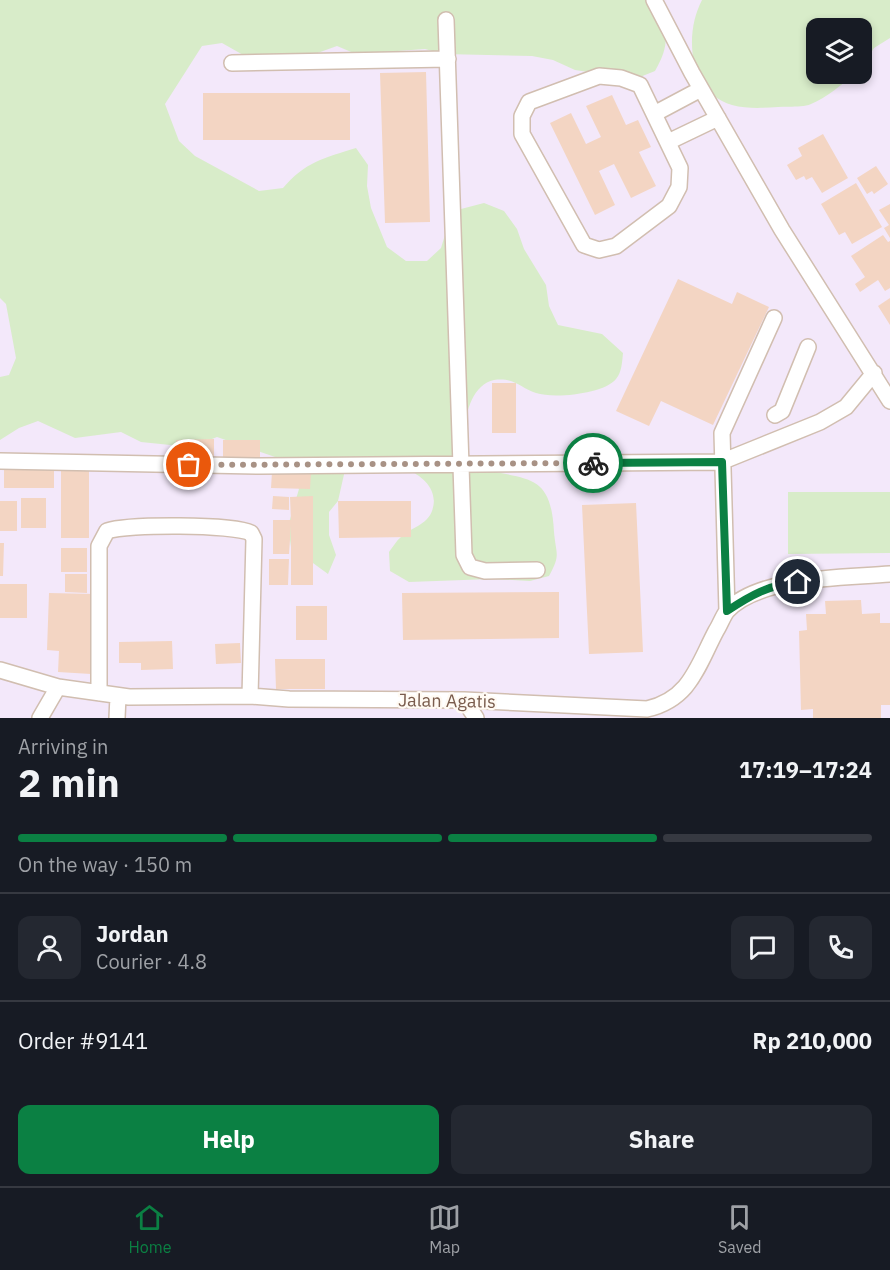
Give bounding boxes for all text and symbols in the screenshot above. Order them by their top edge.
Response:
map controls [806,18,872,84]
button: layers [806,18,872,84]
courier [563,433,623,493]
pin [163,439,214,490]
icon: bike [577,447,610,480]
icon: bag [172,448,205,481]
pin [772,556,823,607]
icon: home [781,565,814,598]
street label: Jalan Agatis [398,688,496,713]
text: Arriving in [18,733,108,760]
text: 17:19–17:24 [739,755,872,784]
text: 2 min [18,757,120,808]
text: On the way · 150 m [18,851,192,878]
button: person [18,916,81,979]
button: chat [731,916,794,979]
button: phone [809,916,872,979]
text: Jordan [96,919,169,948]
text: Courier · 4.8 [96,948,207,975]
text: Order #9141 [18,1026,148,1055]
text: Rp 210,000 [753,1026,872,1055]
button: Help [18,1105,439,1174]
button: Share [451,1105,872,1174]
tab: Home [128,1201,171,1257]
tab: Map [428,1201,461,1257]
tab: Saved [718,1201,762,1257]

